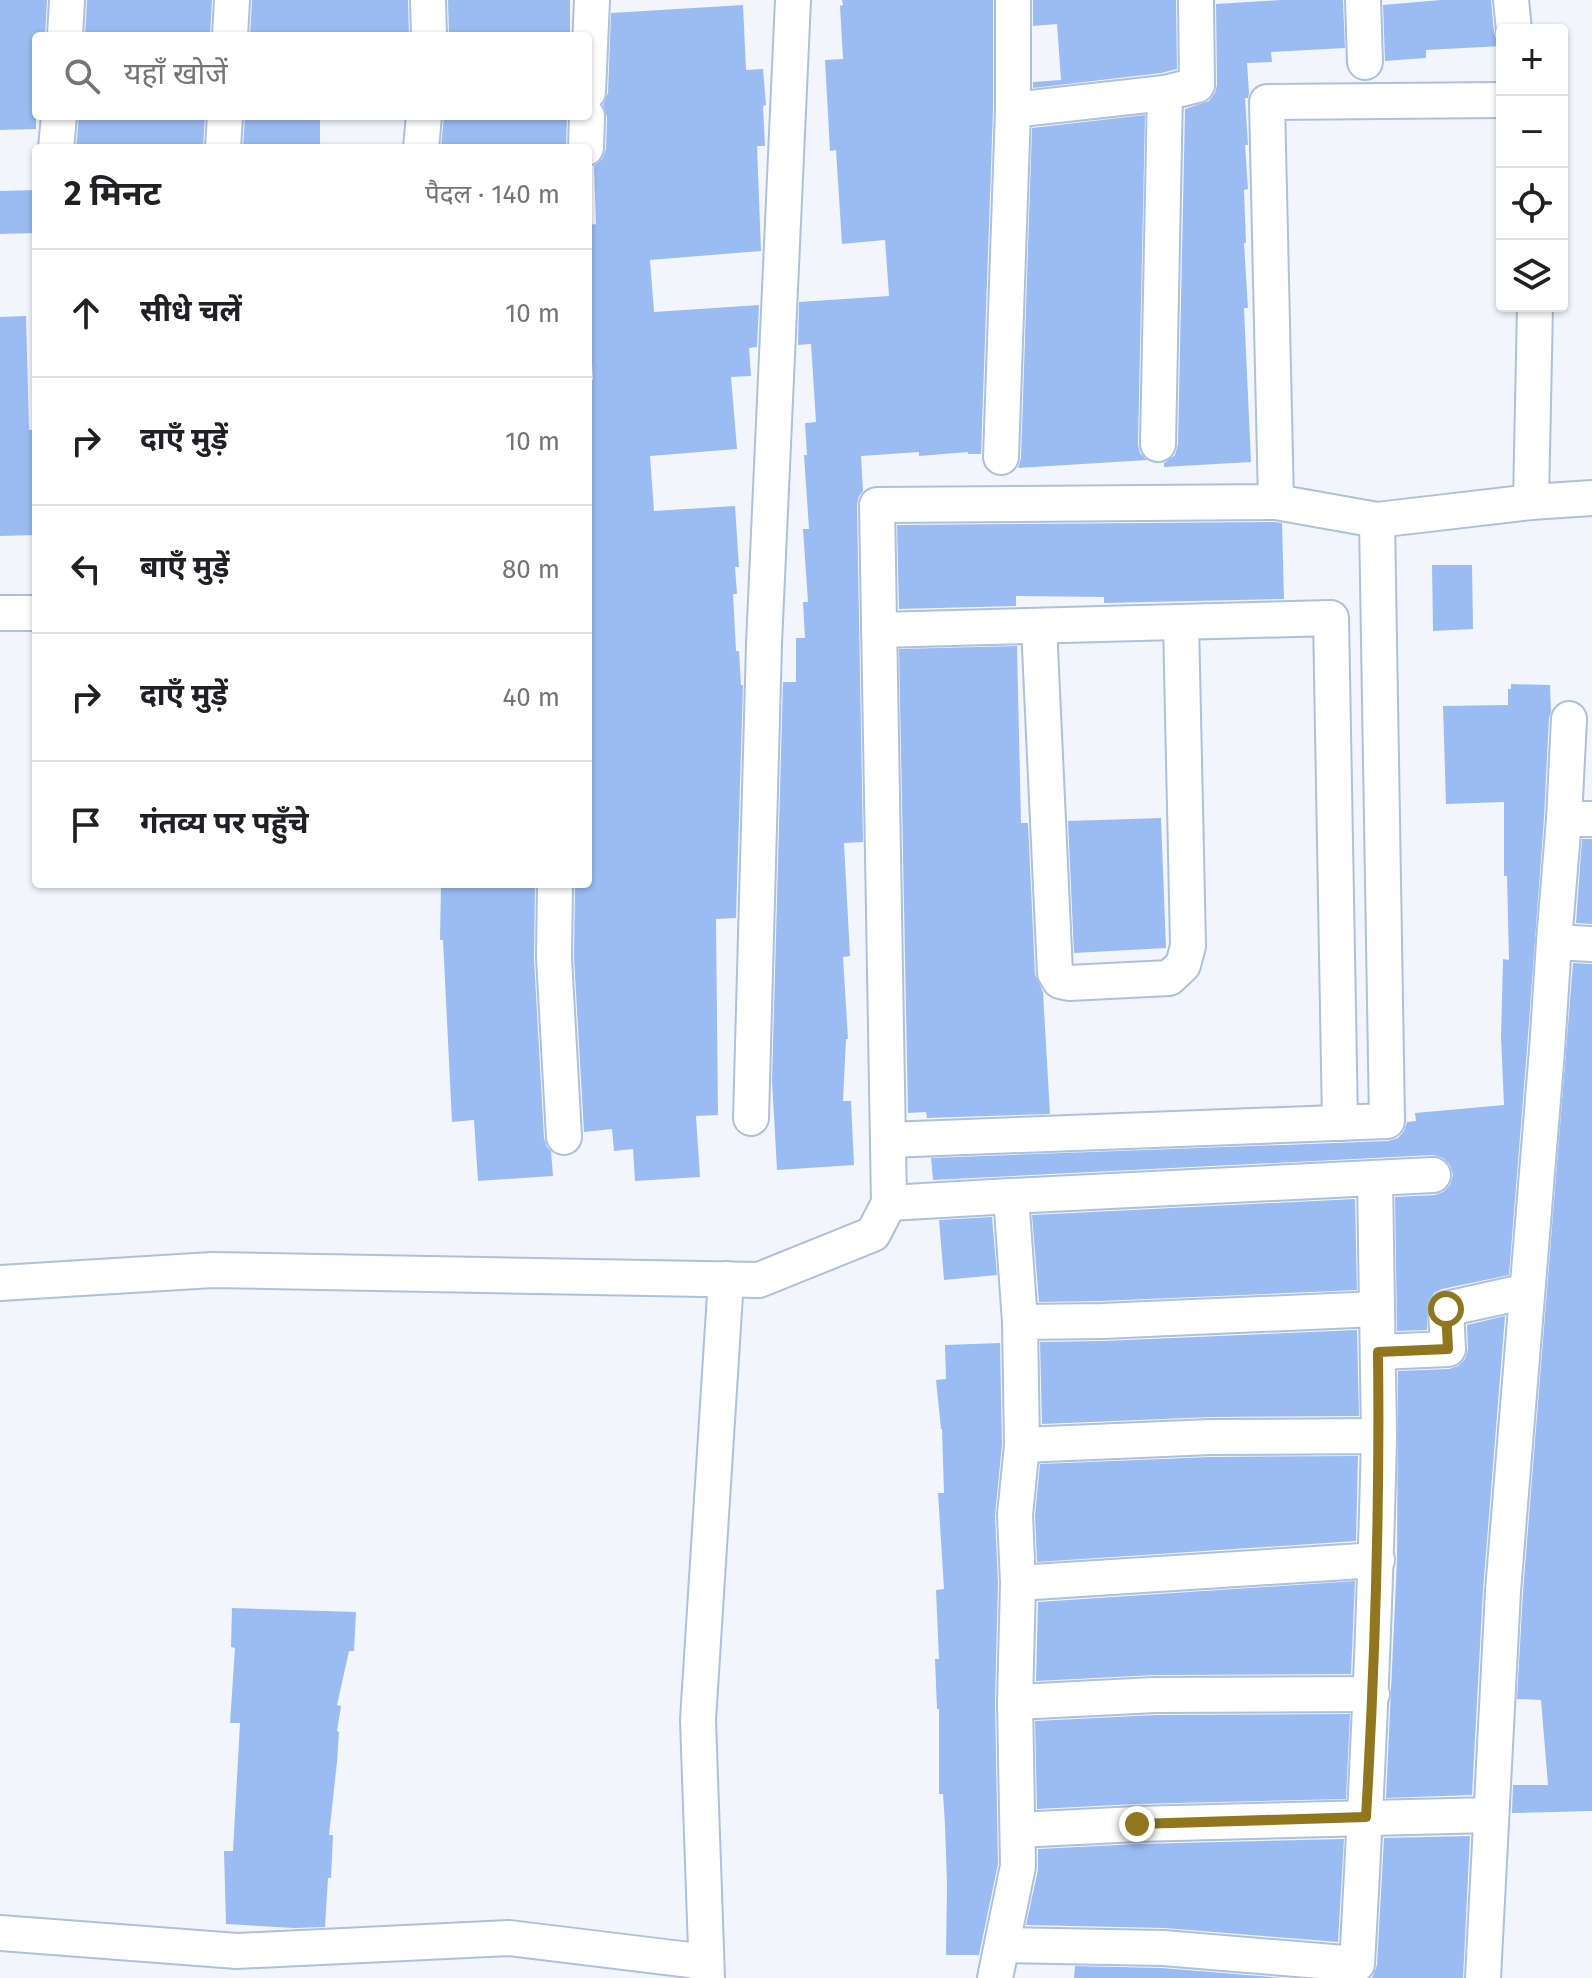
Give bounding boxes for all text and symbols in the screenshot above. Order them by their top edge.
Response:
map controls [1496,24,1568,312]
button: + [1496,24,1568,96]
search box [32,32,592,120]
icon: search [60,54,104,98]
text: यहाँ खोजें [124,56,228,92]
button: − [1496,96,1568,168]
button: locate [1496,168,1568,240]
text: 2 मिनट [64,173,161,214]
text: पैदल · 140 m [425,179,560,210]
button: layers [1496,240,1568,312]
icon: ahead [64,291,108,335]
text: सीधे चलें [140,293,242,329]
text: 10 m [505,298,560,329]
icon: right [64,419,108,463]
text: दाएँ मुड़ें [140,421,228,457]
text: 10 m [505,426,560,457]
icon: left [64,547,108,591]
text: बाएँ मुड़ें [140,549,229,585]
text: 80 m [502,554,560,585]
icon: right [64,675,108,719]
text: दाएँ मुड़ें [140,677,228,713]
text: 40 m [502,682,560,713]
icon: arrive [64,803,108,847]
text: गंतव्य पर पहुँचे [140,805,308,841]
route start [1428,1291,1464,1327]
route end [1119,1806,1155,1842]

